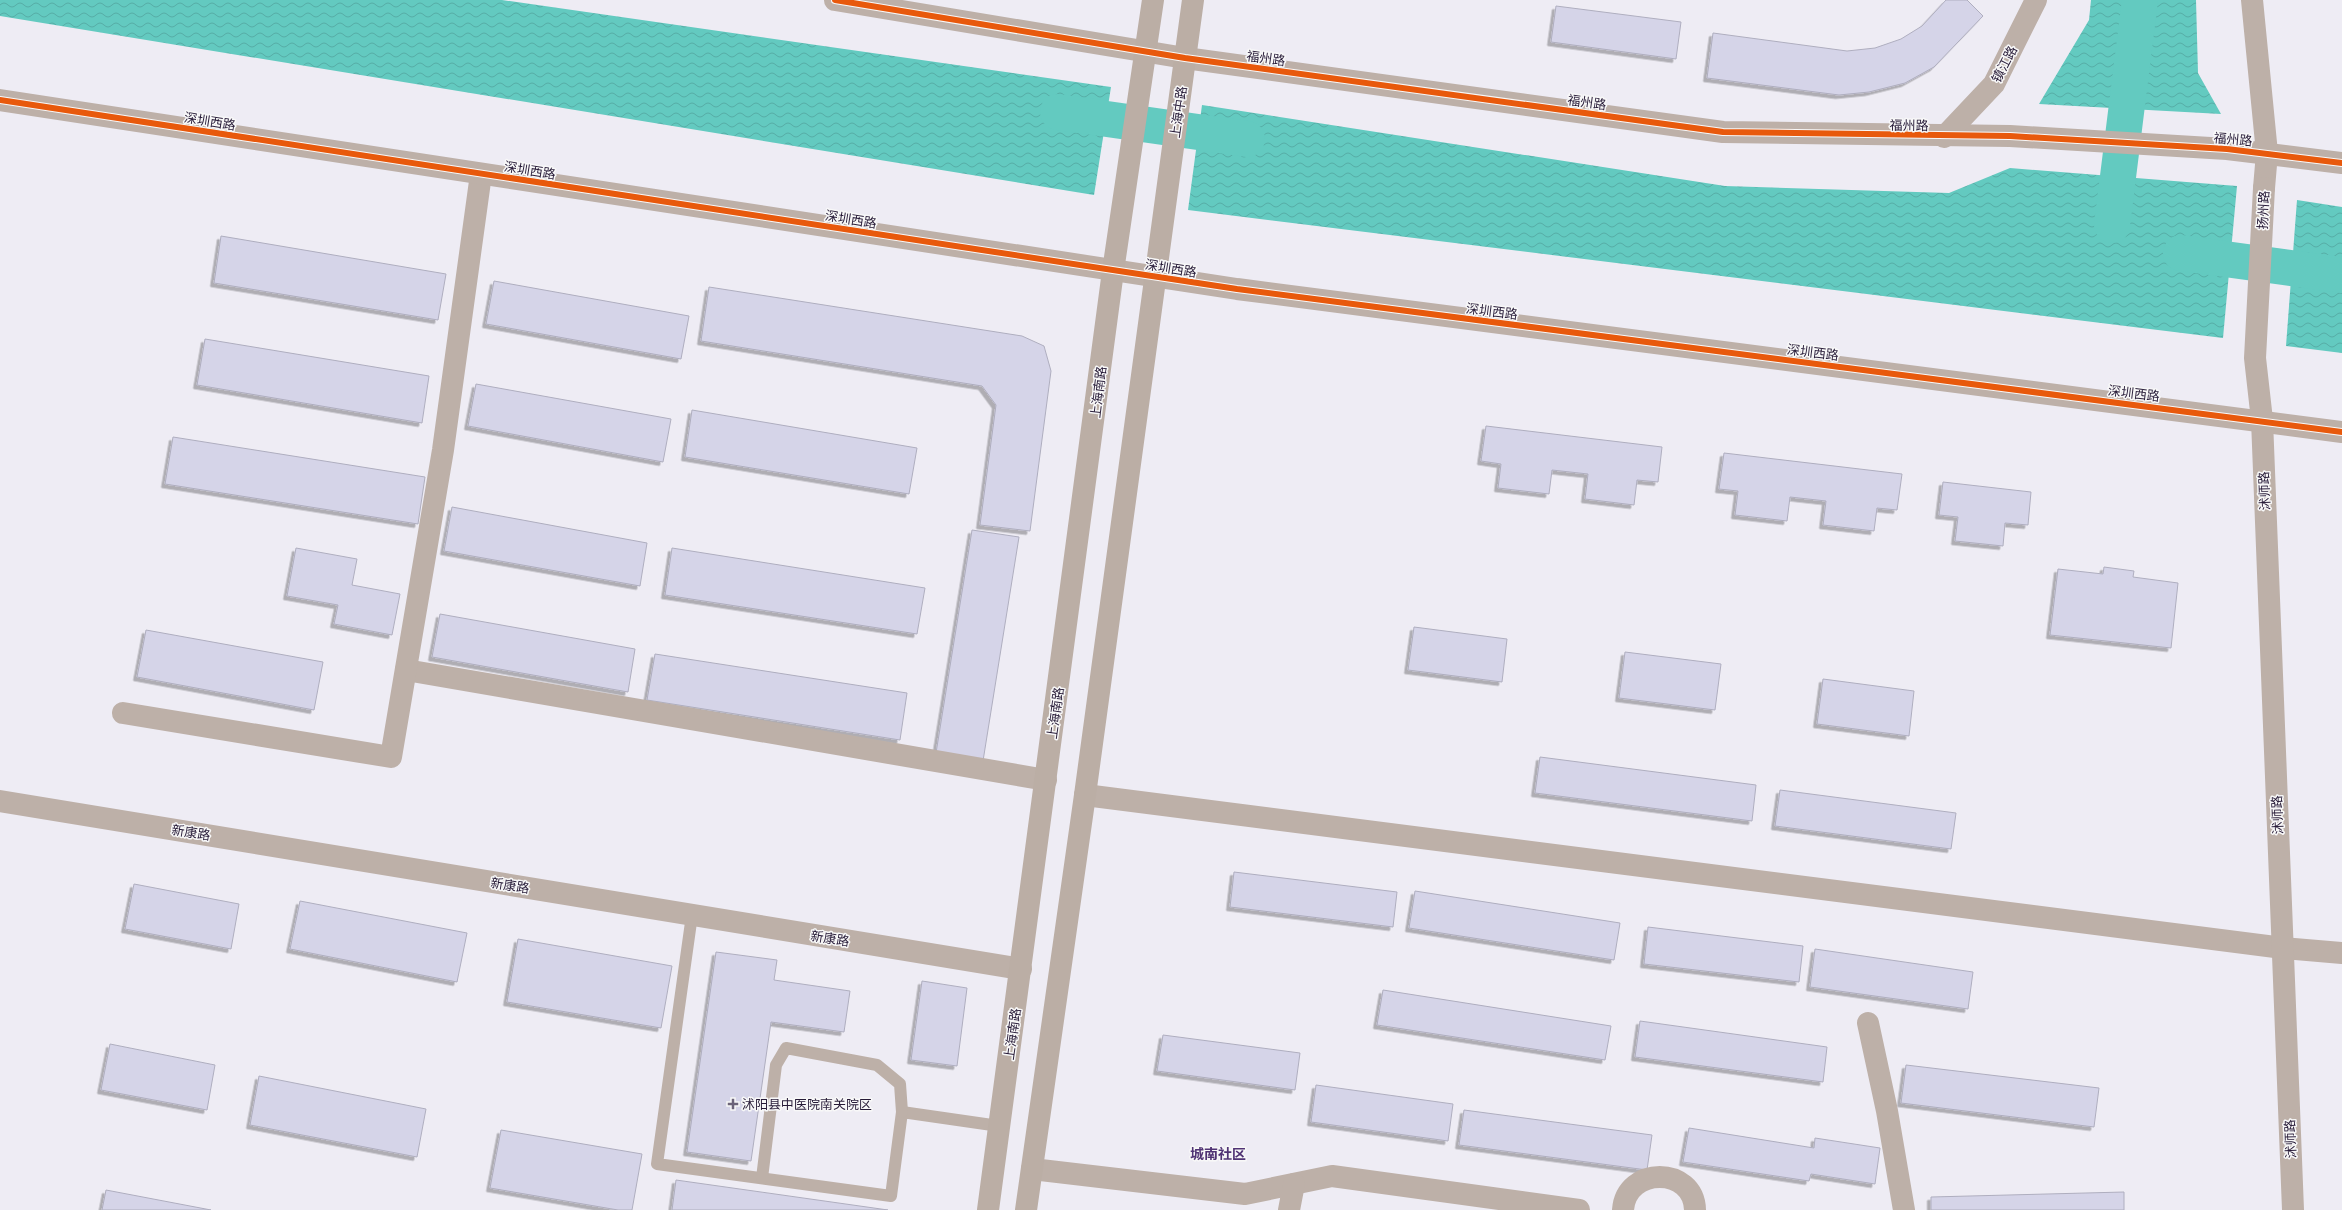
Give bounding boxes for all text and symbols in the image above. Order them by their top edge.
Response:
street label: 镇江路 [1989,43,2020,85]
street label: 福州路 [1246,48,1286,69]
street label: 上海中路 [1167,85,1190,139]
street label: 福州路 [1567,92,1607,113]
street label: 深圳西路 [183,110,237,133]
street label: 福州路 [1889,118,1929,133]
street label: 福州路 [2213,130,2253,149]
street label: 深圳西路 [503,159,557,182]
street label: 扬州路 [2255,190,2272,230]
street label: 深圳西路 [824,208,878,231]
street label: 深圳西路 [1144,257,1198,280]
street label: 深圳西路 [1465,301,1519,322]
street label: 深圳西路 [1786,342,1840,363]
street label: 上海南路 [1088,365,1109,419]
street label: 深圳西路 [2107,383,2161,404]
street label: 沭师路 [2256,471,2273,511]
street label: 上海南路 [1044,686,1067,740]
street label: 沭师路 [2269,795,2286,835]
street label: 新康路 [170,822,211,843]
street label: 新康路 [489,875,530,896]
street label: 新康路 [809,928,850,949]
street label: 上海南路 [1001,1007,1024,1061]
place label: 沭阳县中医院南关院区 [742,1097,872,1112]
marker: 沭阳县中医院南关院区 [727,1098,739,1110]
street label: 沭师路 [2282,1119,2299,1159]
district label: 城南社区 [1190,1146,1246,1163]

